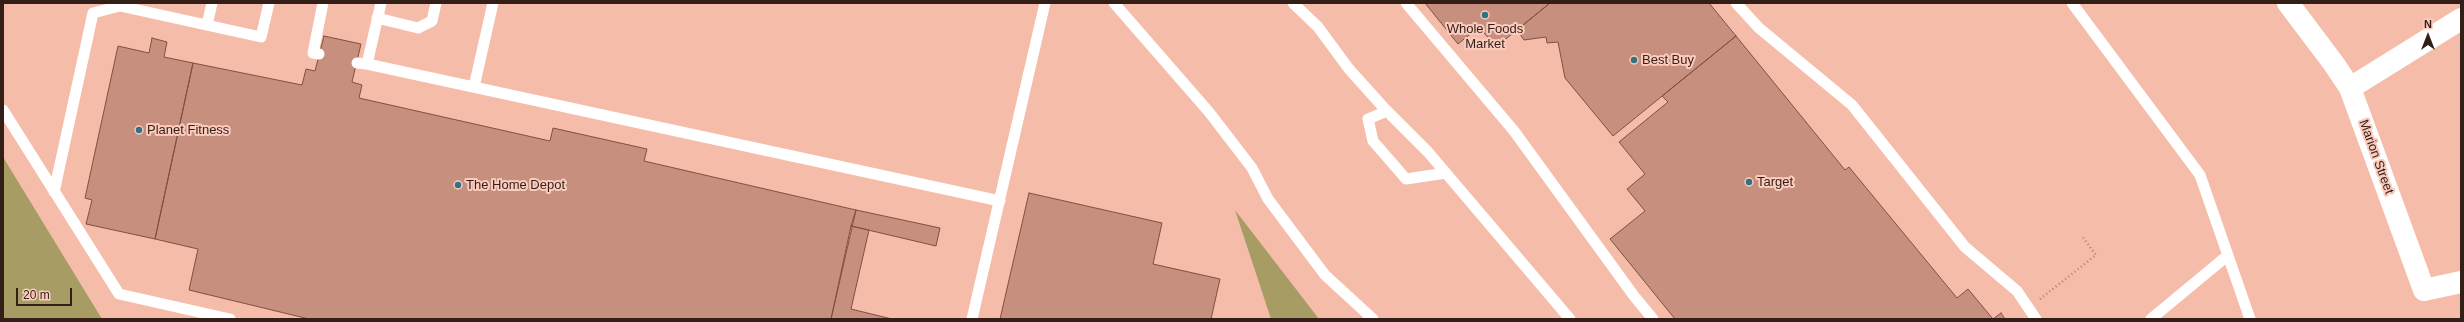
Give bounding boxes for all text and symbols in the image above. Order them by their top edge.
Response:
marker: Whole Foods Market [1480,10,1490,20]
north arrow [2408,16,2448,56]
text: N [2424,18,2432,30]
place label: Whole Foods Market [1447,21,1523,52]
place label: Best Buy [1642,52,1694,68]
marker: Best Buy [1629,55,1639,65]
street label: Marion Street [2355,118,2397,196]
place label: Planet Fitness [147,122,229,138]
marker: Planet Fitness [134,125,144,135]
place label: Target [1757,174,1793,190]
place label: The Home Depot [466,177,565,193]
marker: Target [1744,177,1754,187]
marker: The Home Depot [453,180,463,190]
scale bar [18,280,74,306]
text: 20 m [23,288,50,302]

